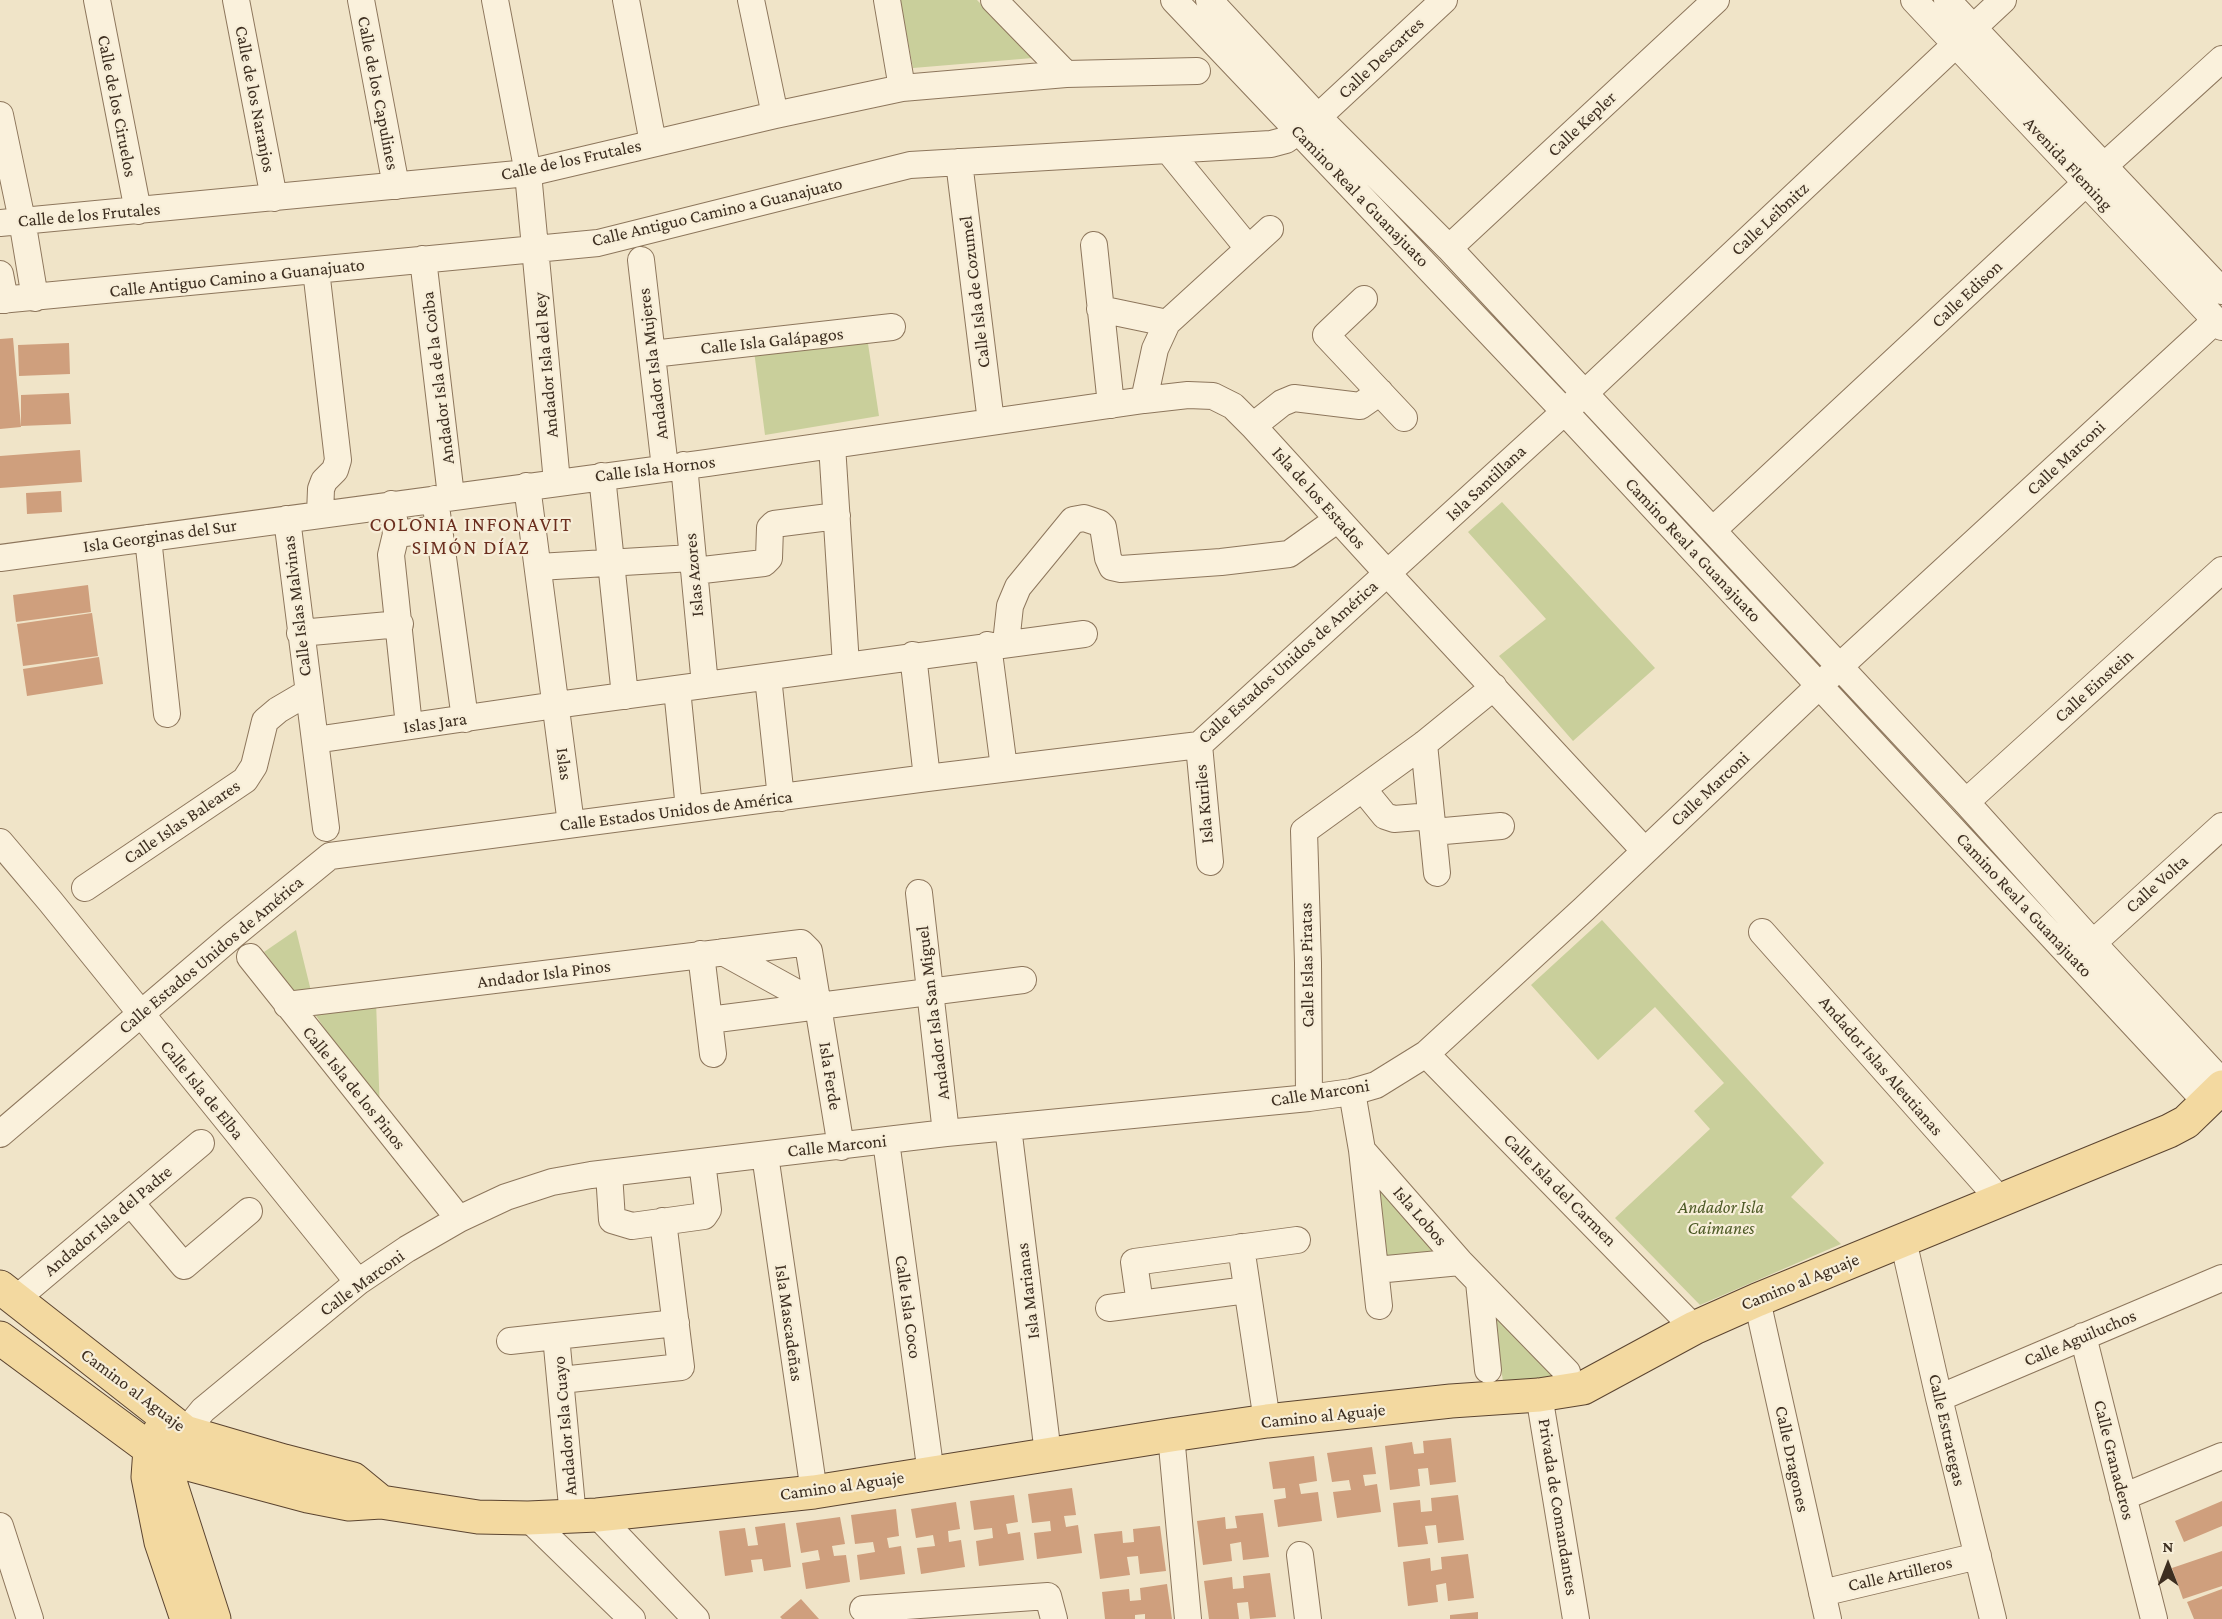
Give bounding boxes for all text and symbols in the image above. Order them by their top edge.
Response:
street label: Calle Descartes [1334,13,1428,103]
street label: Calle de los Capulines [352,14,404,172]
street label: Calle de los Naranjos [230,24,280,174]
street label: Calle de los Ciruelos [93,33,141,179]
street label: Calle Kepler [1543,87,1621,161]
street label: Avenida Fleming [2019,113,2117,215]
street label: Camino Real a Guanajuato [1286,120,1434,272]
street label: Calle de los Frutales [499,135,643,185]
street label: Calle Antiguo Camino a Guanajuato [590,173,844,251]
street label: Calle Leibnitz [1727,178,1813,260]
street label: Calle de los Frutales [17,198,161,232]
street label: Calle Isla de Cozumel [955,215,995,369]
street label: Calle Antiguo Camino a Guanajuato [108,254,366,302]
street label: Calle Edison [1927,256,2007,332]
street label: Andador Isla Mujeres [633,287,673,441]
street label: Andador Isla de la Coiba [417,290,459,466]
street label: Andador Isla del Rey [529,291,563,439]
street label: Calle Isla Galápagos [699,323,845,359]
street label: Calle Marconi [2022,416,2110,500]
street label: Isla Santillana [1441,440,1531,526]
street label: Isla de los Estados [1267,442,1371,554]
street label: Calle Isla Hornos [593,451,717,487]
street label: Camino Real a Guanajuato [1620,473,1766,627]
district label: COLONIA INFONAVIT SIMÓN DÍAZ [369,513,573,560]
street label: Isla Georginas del Sur [82,515,238,557]
street label: Islas Azores [680,532,708,618]
street label: Calle Islas Malvinas [278,534,316,678]
street label: Calle Estados Unidos de América [1194,575,1382,749]
street label: Calle Einstein [2050,645,2138,727]
street label: Islas Jara [402,708,468,738]
street label: Islas [551,746,577,782]
street label: Calle Marconi [1666,747,1754,831]
street label: Isla Kuriles [1190,764,1218,844]
street label: Calle Islas Baleares [120,775,244,869]
street label: Calle Estados Unidos de América [558,786,794,836]
street label: Camino Real a Guanajuato [1951,828,2097,982]
street label: Calle Volta [2121,850,2193,918]
street label: Calle Estados Unidos de América [114,871,308,1039]
street label: Calle Islas Piratas [1295,902,1319,1028]
street label: Andador Isla San Miguel [912,925,954,1101]
street label: Andador Isla Pinos [476,955,612,993]
street label: Andador Islas Aleutianas [1814,992,1948,1140]
street label: Calle Isla de los Pinos [298,1022,410,1154]
street label: Calle Isla de Elba [155,1036,249,1144]
street label: Isla Ferde [814,1040,846,1112]
street label: Calle Marconi [1269,1075,1371,1111]
street label: Calle Isla del Carmen [1499,1129,1621,1251]
street label: Calle Marconi [786,1130,888,1162]
street label: Andador Isla del Padre [39,1161,177,1281]
street label: Isla Lobos [1388,1182,1452,1250]
park label: Andador Isla Caimanes [1678,1196,1764,1238]
street label: Isla Marianas [1011,1242,1045,1340]
street label: Calle Marconi [315,1245,409,1321]
street label: Camino al Aguaje [1738,1248,1862,1316]
street label: Calle Isla Coco [890,1254,926,1360]
street label: Isla Mascadeñas [770,1263,808,1383]
street label: Calle Aguiluchos [2021,1305,2139,1371]
street label: Camino al Aguaje [76,1344,190,1436]
street label: Andador Isla Cuayo [548,1355,582,1497]
street label: Calle Estrategas [1924,1372,1970,1488]
street label: Calle Granaderos [2089,1398,2139,1522]
street label: Camino al Aguaje [1259,1399,1387,1433]
street label: Calle Dragones [1770,1404,1814,1514]
street label: Privada de Comandantes [1533,1417,1583,1597]
street label: Camino al Aguaje [778,1467,906,1505]
north arrow [2138,1535,2198,1595]
text: N [2163,1538,2173,1555]
street label: Calle Artilleros [1846,1552,1954,1596]

